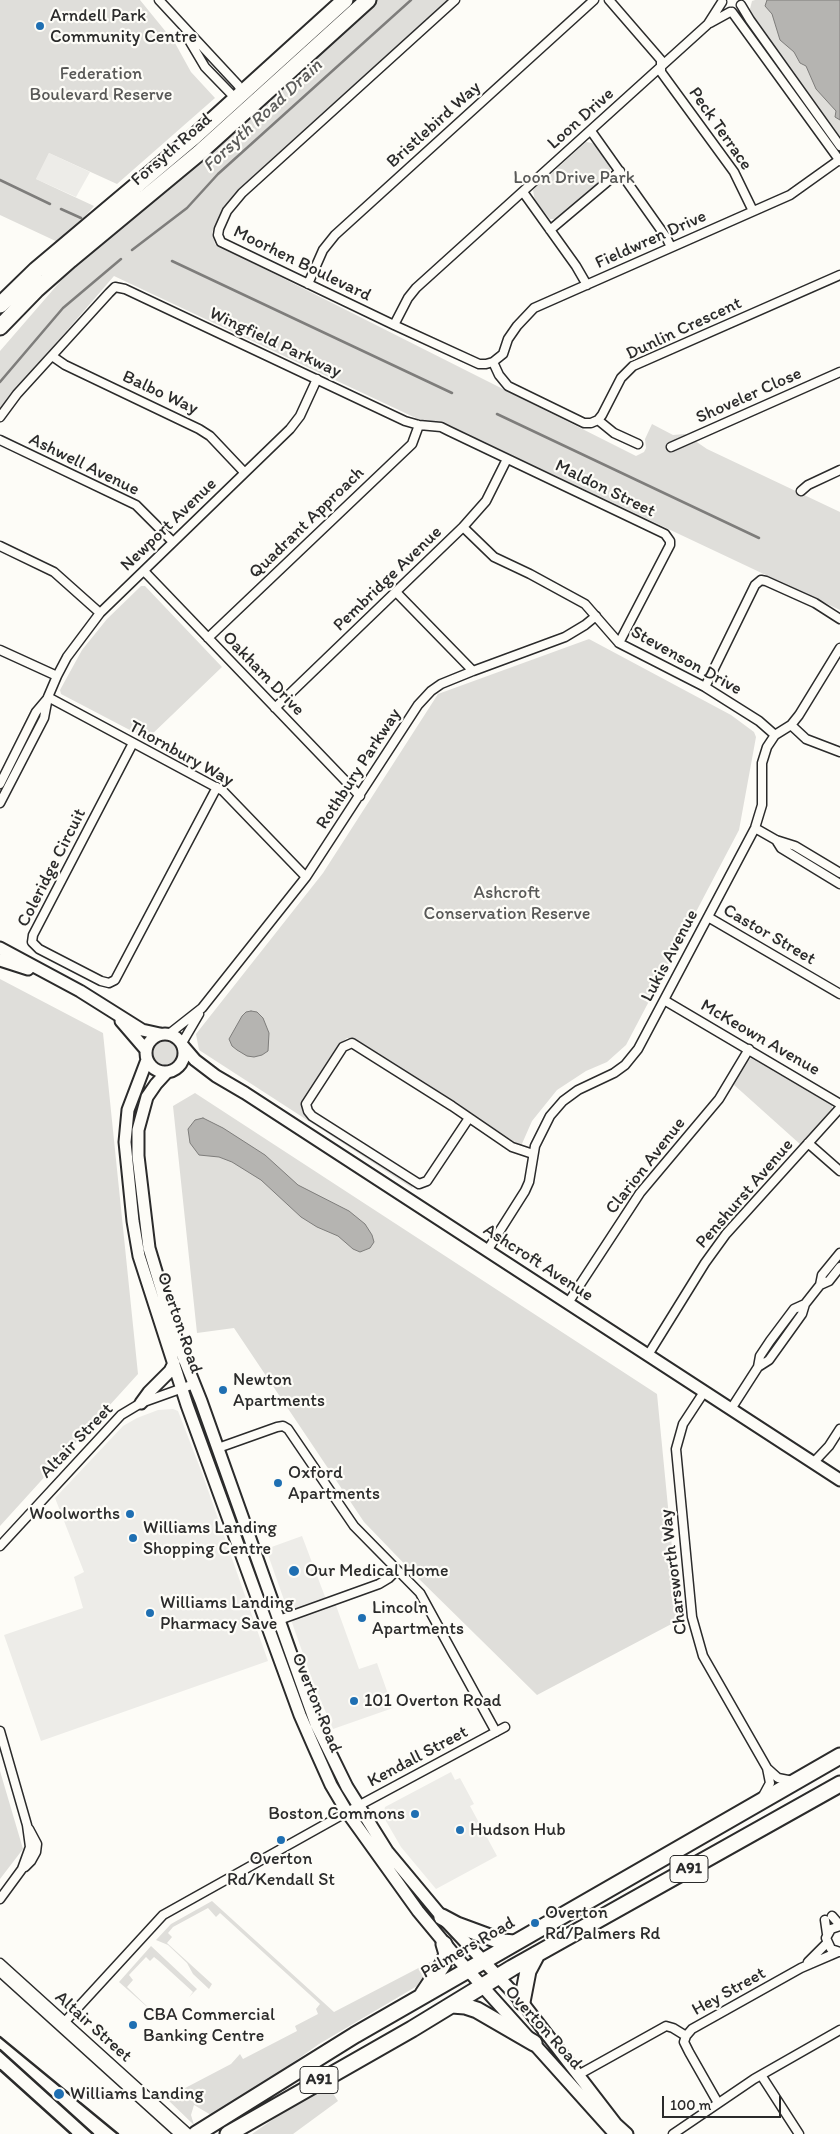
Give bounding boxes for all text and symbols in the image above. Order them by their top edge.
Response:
place label: Arndell Park Community Centre [50,5,197,48]
marker: Arndell Park Community Centre [34,20,46,32]
water label: Forsyth Road Drain [198,55,328,177]
park label: Federation Boulevard Reserve [30,63,172,106]
street label: Bristlebird Way [382,77,486,173]
street label: Loon Drive [543,83,619,155]
street label: Peck Terrace [683,83,757,175]
street label: Forsyth Road [127,109,217,191]
park label: Loon Drive Park [513,167,635,189]
street label: Fieldwren Drive [592,206,710,274]
street label: Moorhen Boulevard [229,221,375,307]
street label: Dunlin Crescent [623,293,745,365]
street label: Wingfield Parkway [205,303,345,383]
street label: Shoveler Close [693,363,805,429]
street label: Balbo Way [119,366,201,420]
street label: Ashwell Avenue [25,429,143,501]
street label: Maldon Street [551,455,659,523]
street label: Quadrant Approach [245,463,369,583]
street label: Newport Avenue [116,474,222,576]
street label: Pembridge Avenue [329,522,447,636]
street label: Stevenson Drive [627,622,745,700]
street label: Oakham Drive [217,627,309,721]
street label: Rothbury Parkway [312,705,406,833]
street label: Thornbury Way [125,716,237,792]
street label: Coleridge Circuit [13,805,91,931]
park label: Ashcroft Conservation Reserve [424,882,590,924]
street label: Castor Street [719,900,819,970]
street label: Lukis Avenue [637,906,703,1006]
street label: McKeown Avenue [696,995,824,1081]
street label: Clarion Avenue [601,1113,691,1219]
street label: Penshurst Avenue [692,1135,798,1253]
street label: Ashcroft Avenue [479,1219,597,1307]
street label: Overton Road [152,1270,206,1376]
place label: Newton Apartments [233,1369,325,1412]
marker: Newton Apartments [217,1384,229,1396]
street label: Altair Street [36,1399,118,1483]
place label: Oxford Apartments [288,1462,380,1505]
marker: Oxford Apartments [272,1477,284,1489]
place label: Woolworths [29,1503,120,1525]
marker: Woolworths [124,1508,136,1520]
street label: Charsworth Way [656,1508,692,1636]
place label: Williams Landing Shopping Centre [143,1517,277,1560]
marker: Williams Landing Shopping Centre [127,1532,139,1544]
place label: Our Medical Home [305,1560,449,1582]
marker: Our Medical Home [287,1564,301,1578]
place label: Williams Landing Pharmacy Save [160,1592,294,1635]
place label: Lincoln Apartments [372,1597,464,1640]
marker: Williams Landing Pharmacy Save [144,1607,156,1619]
marker: Lincoln Apartments [356,1612,368,1624]
street label: Overton Road [286,1650,346,1756]
place label: 101 Overton Road [364,1690,502,1712]
marker: 101 Overton Road [348,1695,360,1707]
street label: Kendall Street [364,1722,472,1792]
place label: Boston Commons [268,1803,405,1825]
marker: Boston Commons [409,1808,421,1820]
place label: Hudson Hub [470,1819,566,1841]
marker: Hudson Hub [454,1824,466,1836]
marker: Overton Rd/Kendall St [275,1834,287,1846]
place label: Overton Rd/Kendall St [227,1848,335,1890]
road number: A91 [670,1856,708,1882]
place label: Overton Rd/Palmers Rd [545,1902,660,1945]
street label: Palmers Road [417,1912,519,1984]
marker: Overton Rd/Palmers Rd [529,1917,541,1929]
street label: Hey Street [688,1963,770,2021]
street label: Overton Road [500,1982,586,2074]
street label: Altair Street [50,1987,136,2067]
place label: CBA Commercial Banking Centre [143,2004,275,2046]
marker: CBA Commercial Banking Centre [127,2019,139,2031]
road number: A91 [300,2066,338,2094]
place label: Williams Landing [70,2083,204,2105]
scale bar [665,2086,784,2118]
marker: Williams Landing [52,2087,66,2101]
text: 100 m [670,2096,711,2114]

